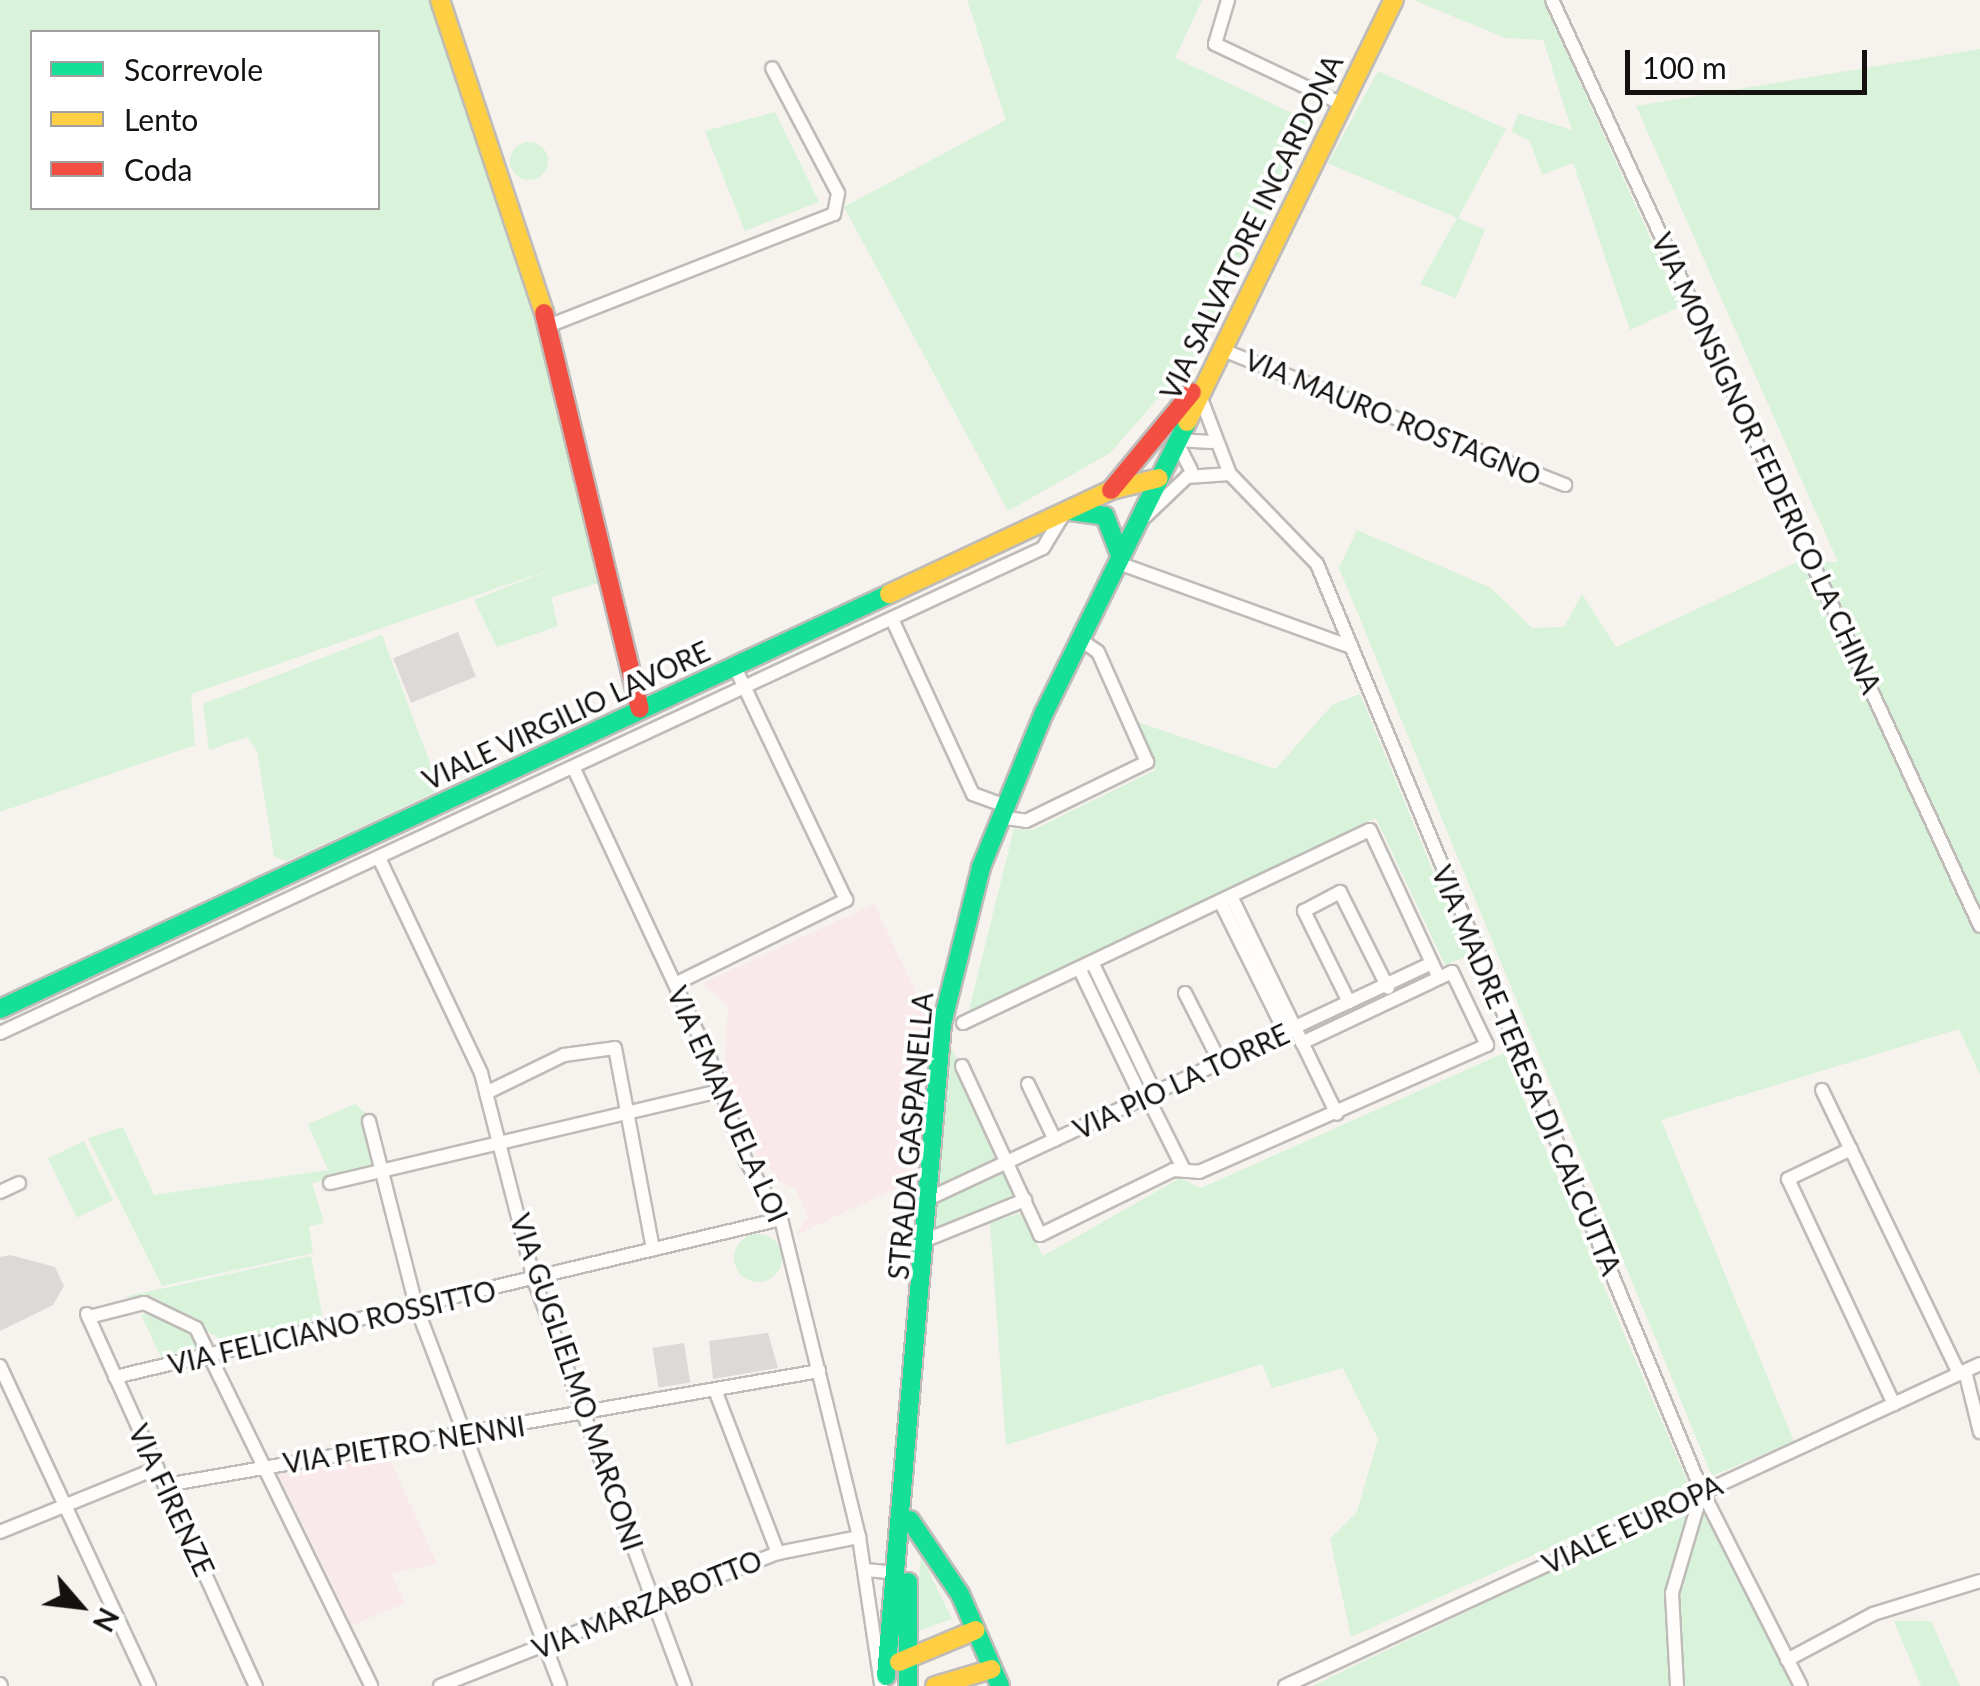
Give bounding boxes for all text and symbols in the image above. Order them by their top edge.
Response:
legend [30,30,380,210]
scale bar [1630,30,1872,92]
street label: VIA SALVATORE INCARDONA [1153,49,1349,405]
text: 100 m [1642,49,1727,85]
text: Scorrevole [124,51,263,87]
text: Lento [124,101,198,137]
text: Coda [124,151,192,187]
street label: VIA MONSIGNOR FEDERICO LA CHINA [1645,227,1889,699]
street label: VIA MAURO ROSTAGNO [1240,342,1546,492]
street label: VIALE VIRGILIO LAVORE [417,633,715,797]
street label: VIA MADRE TERESA DI CALCUTTA [1425,859,1629,1281]
street label: VIA EMANUELA LOI [661,980,795,1228]
street label: STRADA GASPANELLA [881,991,939,1281]
street label: VIA PIO LA TORRE [1067,1016,1295,1146]
street label: VIA GUGLIELMO MARCONI [503,1209,651,1555]
street label: VIA FELICIANO ROSSITTO [164,1273,500,1381]
street label: VIA PIETRO NENNI [280,1408,528,1480]
street label: VIA FIRENZE [122,1418,222,1582]
street label: VIALE EUROPA [1537,1468,1727,1580]
street label: VIA MARZABOTTO [527,1542,767,1666]
north arrow [30,1556,130,1656]
text: N [86,1603,127,1638]

